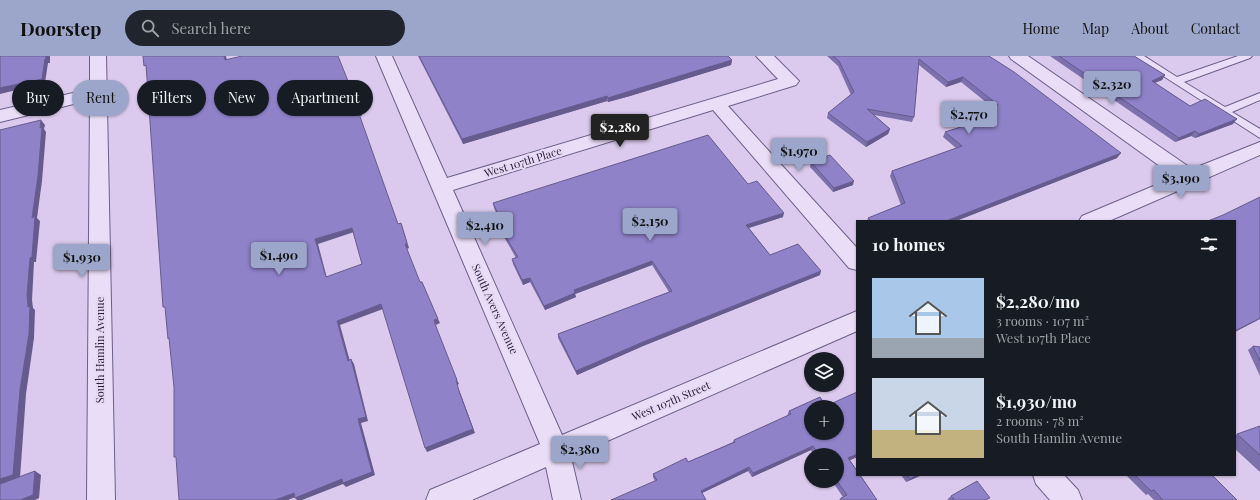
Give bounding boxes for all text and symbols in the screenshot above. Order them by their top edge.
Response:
search box [125,10,405,46]
text: Doorstep [20,15,101,41]
icon: search [139,17,161,39]
text: Search here [171,18,251,38]
text: Home [1022,19,1060,38]
text: Map [1082,19,1109,38]
text: About [1131,19,1169,38]
text: Contact [1191,19,1240,38]
pin: $2,320 [1079,71,1145,105]
text: $2,320 [1093,75,1131,92]
chip: Buy [12,80,64,116]
chip: Rent [72,80,129,116]
chip: Filters [137,80,206,116]
chip: New [214,80,269,116]
chip: Apartment [277,80,373,116]
pin: $2,770 [936,101,1002,135]
text: $2,770 [950,105,988,122]
pin: $2,280 [587,114,653,148]
text: $2,280 [600,118,640,135]
pin: $1,970 [766,138,832,172]
street label: West 107th Place [481,142,564,181]
text: $1,970 [780,142,818,159]
pin: $3,190 [1148,165,1214,199]
text: $3,190 [1162,169,1200,186]
pin: $2,150 [617,208,683,242]
pin: $2,410 [452,212,518,246]
text: $2,150 [632,212,668,229]
text: $2,410 [466,216,504,233]
text: 10 homes [872,233,945,255]
icon: filters [1198,233,1220,255]
pin: $1,490 [246,242,312,276]
pin: $1,930 [49,244,115,278]
text: $1,490 [260,246,298,263]
text: $1,930 [63,248,101,265]
street label: South Avers Avenue [469,261,522,357]
text: $2,280/mo [996,290,1080,312]
icon: home [904,294,952,342]
street label: South Hamlin Avenue [92,296,107,403]
text: 3 rooms · 107 m² [996,312,1089,329]
text: West 107th Place [996,329,1091,346]
map controls [804,352,844,488]
button: layers [804,352,844,392]
street label: West 107th Street [628,377,712,424]
text: $1,930/mo [996,390,1077,412]
icon: home [904,394,952,442]
button: + [804,400,844,440]
text: 2 rooms · 78 m² [996,412,1084,429]
text: South Hamlin Avenue [996,429,1122,446]
pin: $2,380 [547,436,613,470]
text: $2,380 [560,440,600,457]
button: − [804,448,844,488]

